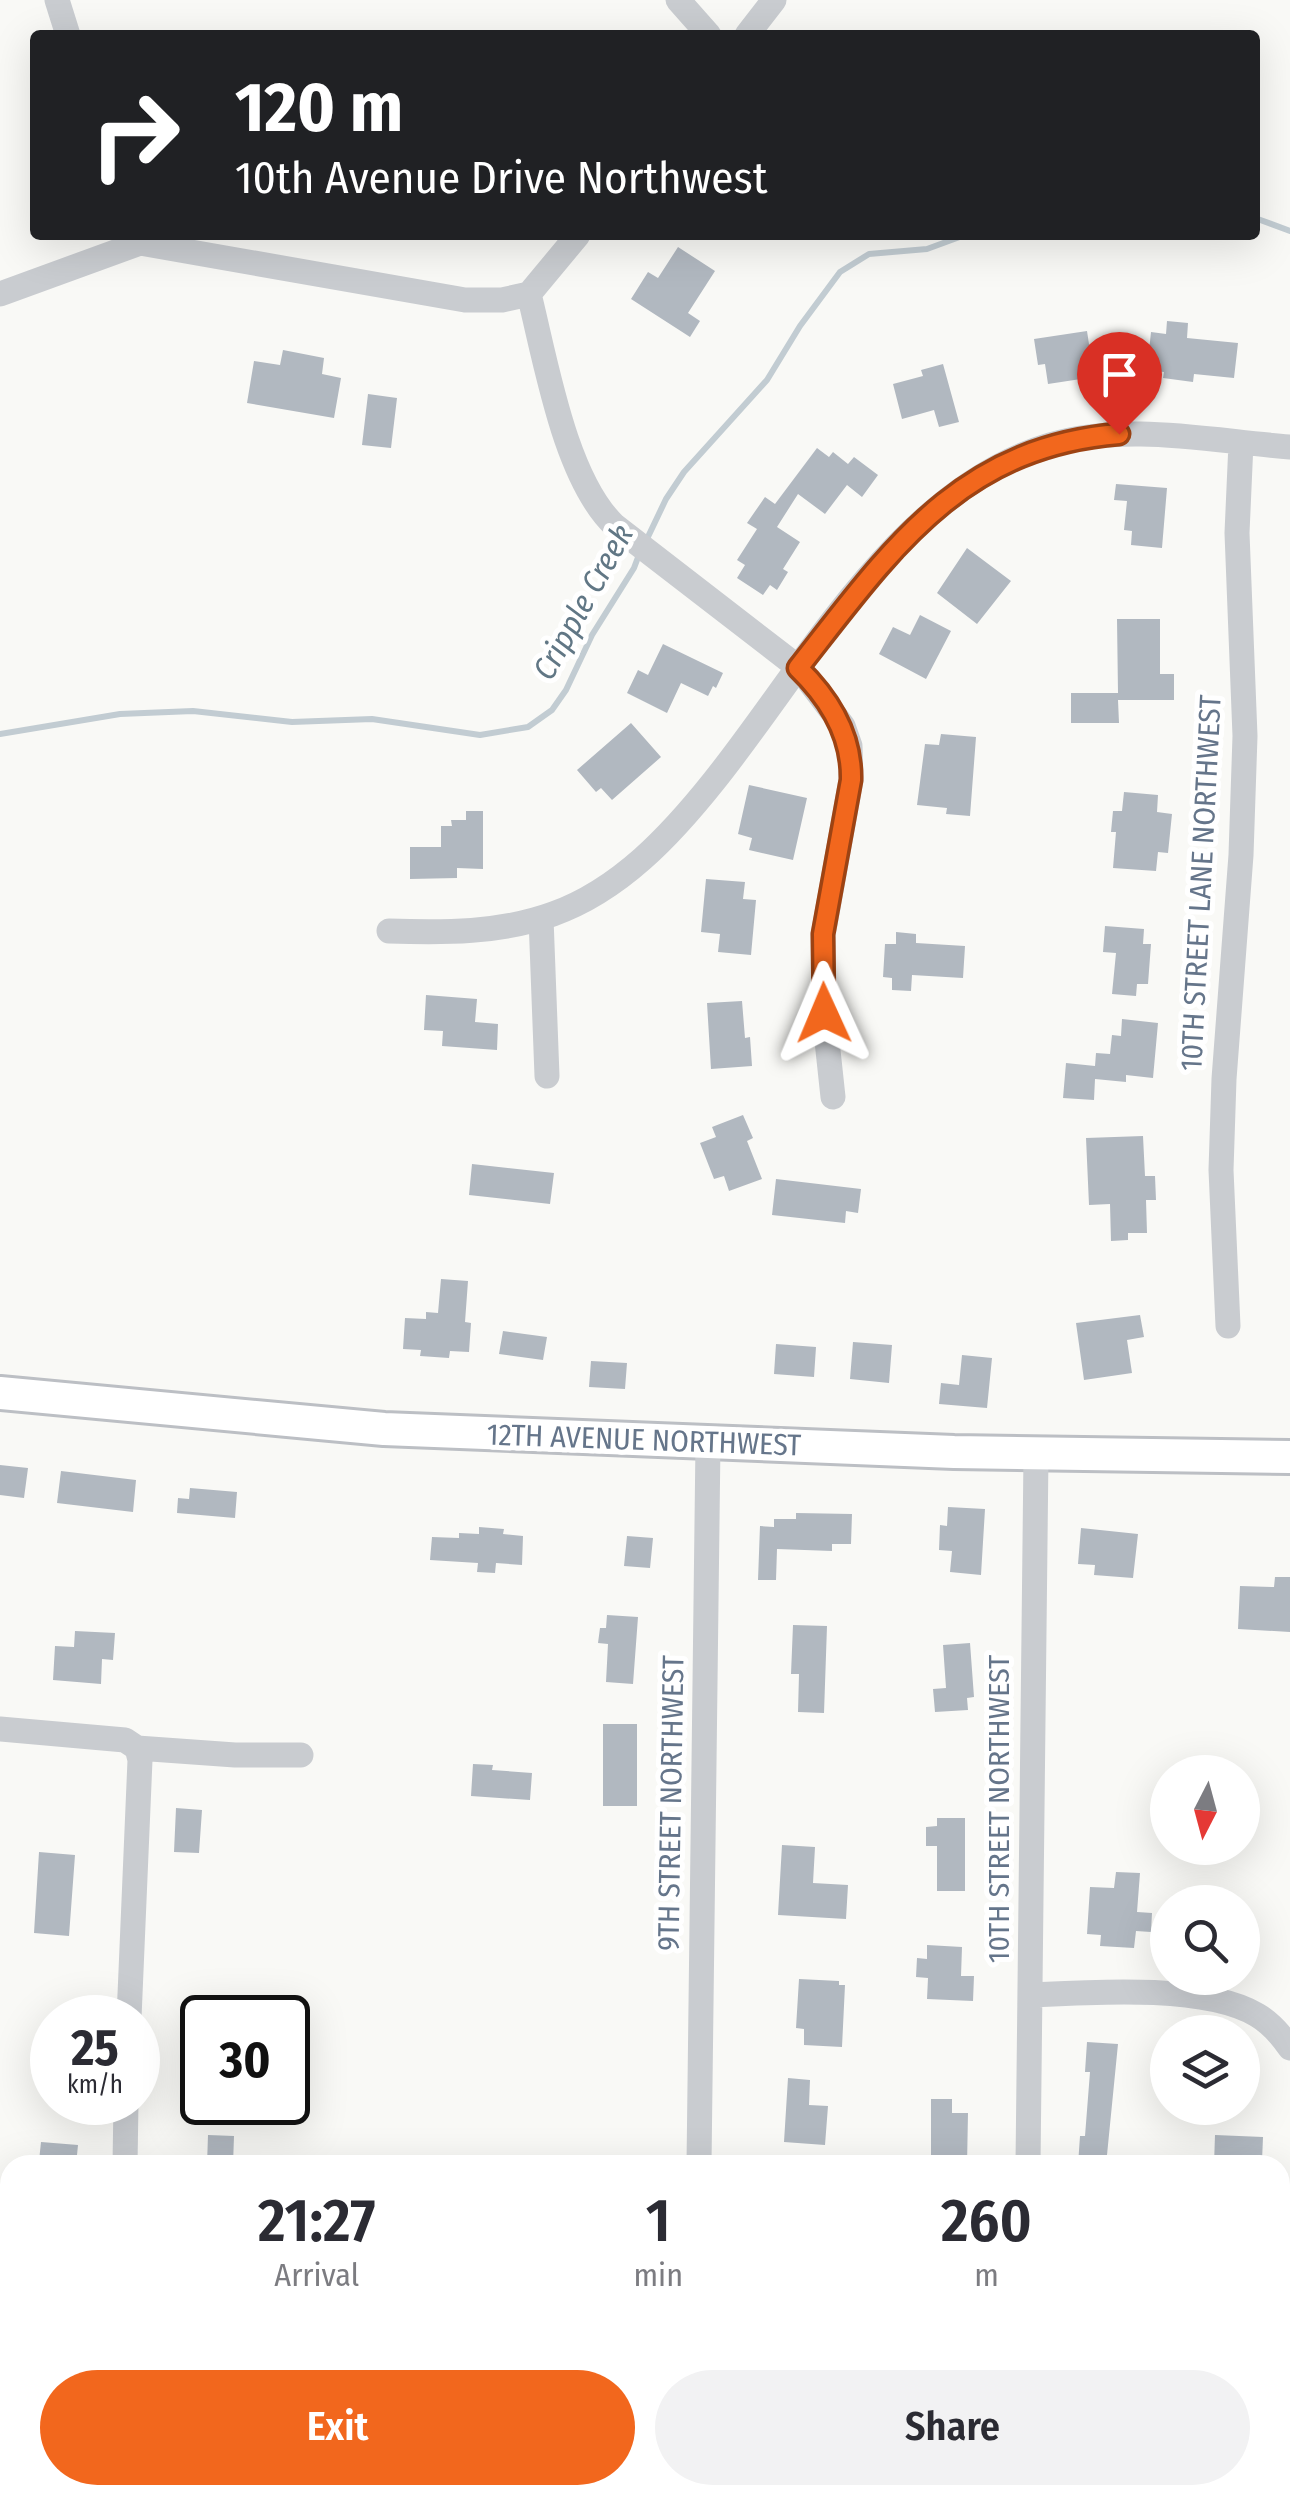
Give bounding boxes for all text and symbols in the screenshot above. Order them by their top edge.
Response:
text: 120 m [235,66,403,150]
icon: right [70,70,200,200]
text: 10th Avenue Drive Northwest [235,151,767,205]
pin [1077,332,1162,435]
icon: arrive [1092,347,1147,402]
water label: Cripple Creek [525,518,641,686]
street label: 10TH STREET LANE NORTHWEST [1173,694,1229,1072]
position arrow [772,961,876,1065]
street label: 12TH AVENUE NORTHWEST [486,1417,802,1463]
street label: 9TH STREET NORTHWEST [650,1655,692,1951]
street label: 10TH STREET NORTHWEST [981,1655,1017,1963]
north arrow [1150,1755,1260,1865]
map controls [1150,1755,1260,2125]
button: search [1150,1885,1260,1995]
speed limit sign: 30 [180,1995,310,2125]
button: layers [1150,2015,1260,2125]
text: 25 [71,2018,119,2078]
text: km/h [67,2070,123,2100]
text: 21:27 [258,2185,375,2257]
text: 1 [646,2185,671,2257]
text: 260 [941,2185,1032,2257]
text: Arrival [274,2256,359,2294]
text: min [633,2256,683,2294]
text: m [974,2256,999,2294]
button: Exit [40,2370,635,2485]
button: Share [655,2370,1250,2485]

